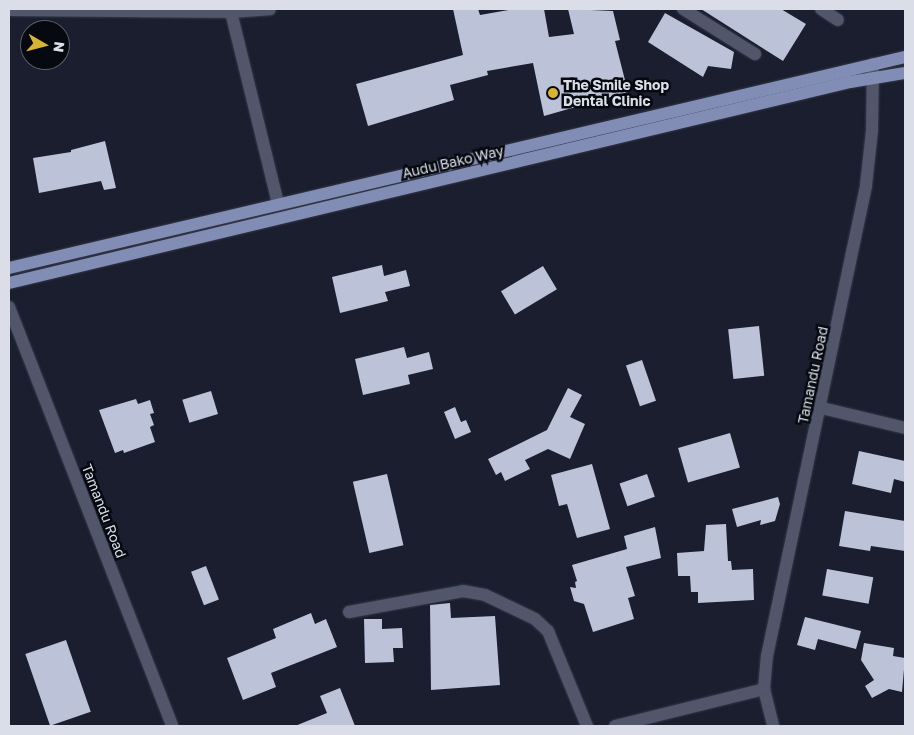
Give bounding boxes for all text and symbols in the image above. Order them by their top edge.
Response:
north arrow [20,20,70,70]
text: N [50,41,69,53]
place label: The Smile Shop Dental Clinic [563,77,669,110]
marker: The Smile Shop Dental Clinic [547,87,559,99]
street label: Audu Bako Way [401,142,505,182]
street label: Tamandu Road [794,325,832,425]
street label: Tamandu Road [78,462,130,560]

